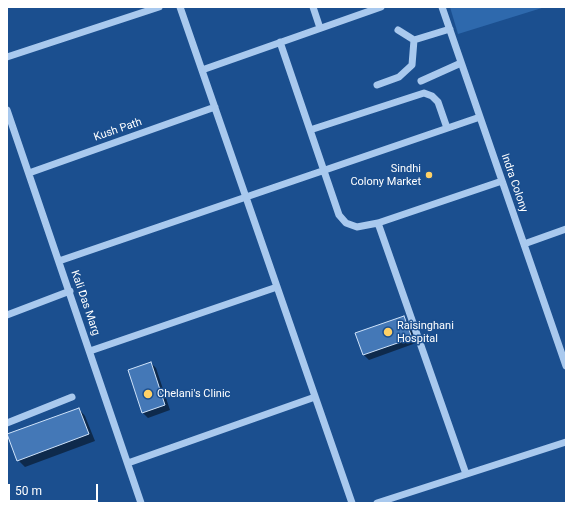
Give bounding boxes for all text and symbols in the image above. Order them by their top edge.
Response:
street label: Kush Path [92,116,144,144]
street label: Indra Colony [498,152,530,214]
place label: Sindhi Colony Market [350,162,421,188]
marker: Sindhi Colony Market [424,170,434,180]
street label: Kali Das Marg [68,269,102,337]
place label: Raisinghani Hospital [397,319,454,345]
marker: Raisinghani Hospital [382,326,394,338]
place label: Chelani's Clinic [157,387,230,401]
marker: Chelani's Clinic [142,388,154,400]
scale bar [10,476,100,502]
text: 50 m [15,484,42,498]

